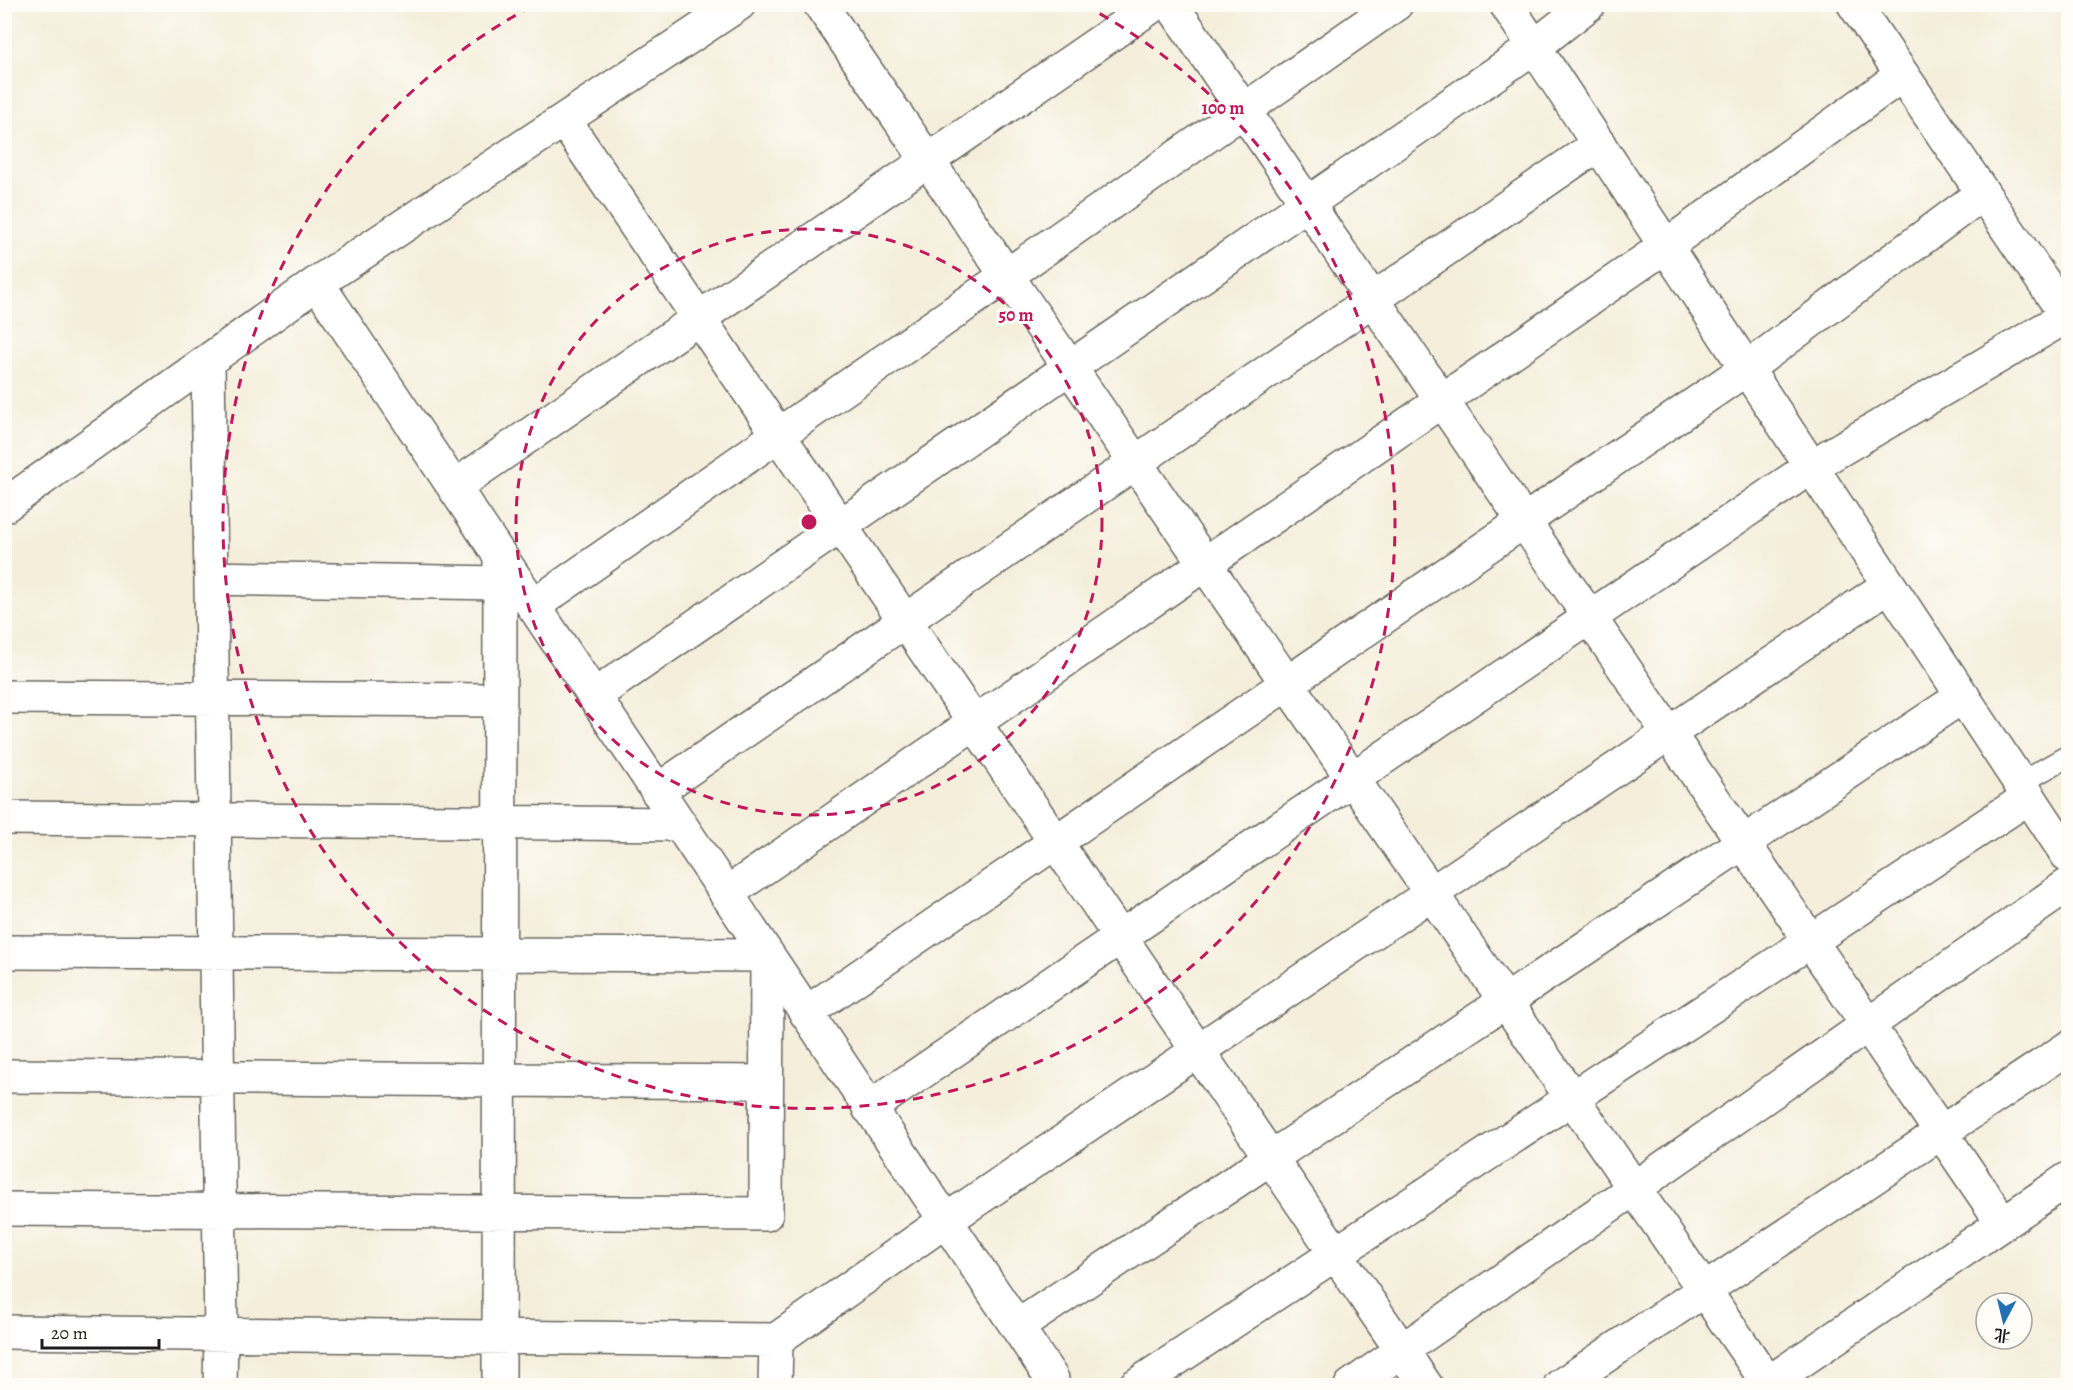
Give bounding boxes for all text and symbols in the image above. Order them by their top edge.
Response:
text: 100 m [1202,96,1244,120]
text: 50 m [999,303,1033,327]
centre of rings [799,512,819,532]
north arrow [1974,1291,2034,1351]
scale bar [42,1312,159,1350]
text: 20 m [51,1321,88,1345]
text: 北 [1993,1323,2012,1347]

